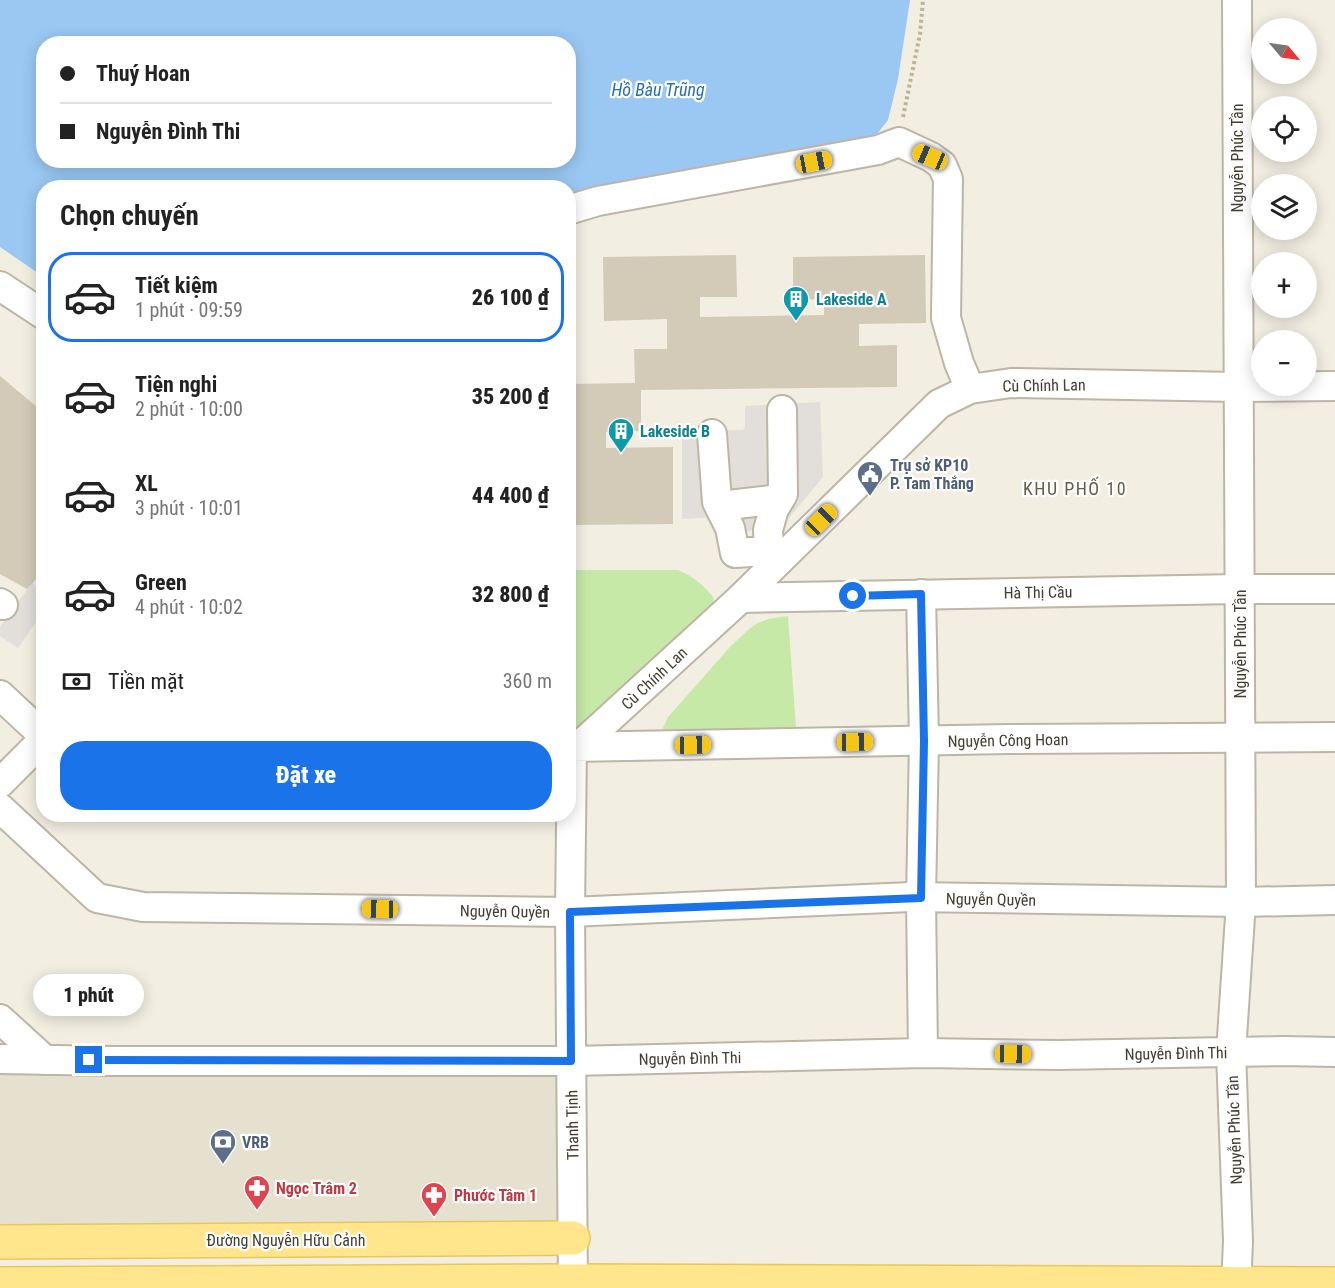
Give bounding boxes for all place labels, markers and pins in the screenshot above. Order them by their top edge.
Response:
building icon: Lakeside A [781,284,811,322]
place label: Lakeside A [816,290,887,309]
building icon: Lakeside B [606,416,636,454]
place label: Lakeside B [640,422,710,441]
place label: Trụ sở KP10 P. Tam Thắng [890,456,974,493]
public building icon: Trụ sở KP10 P. Tam Thắng [855,459,885,497]
bank icon: VRB [208,1127,238,1165]
place label: VRB [242,1133,269,1152]
pharmacy icon: Ngọc Trâm 2 [242,1173,272,1211]
place label: Ngọc Trâm 2 [276,1179,357,1198]
pharmacy icon: Phước Tâm 1 [419,1180,449,1218]
place label: Phước Tâm 1 [454,1186,537,1205]

